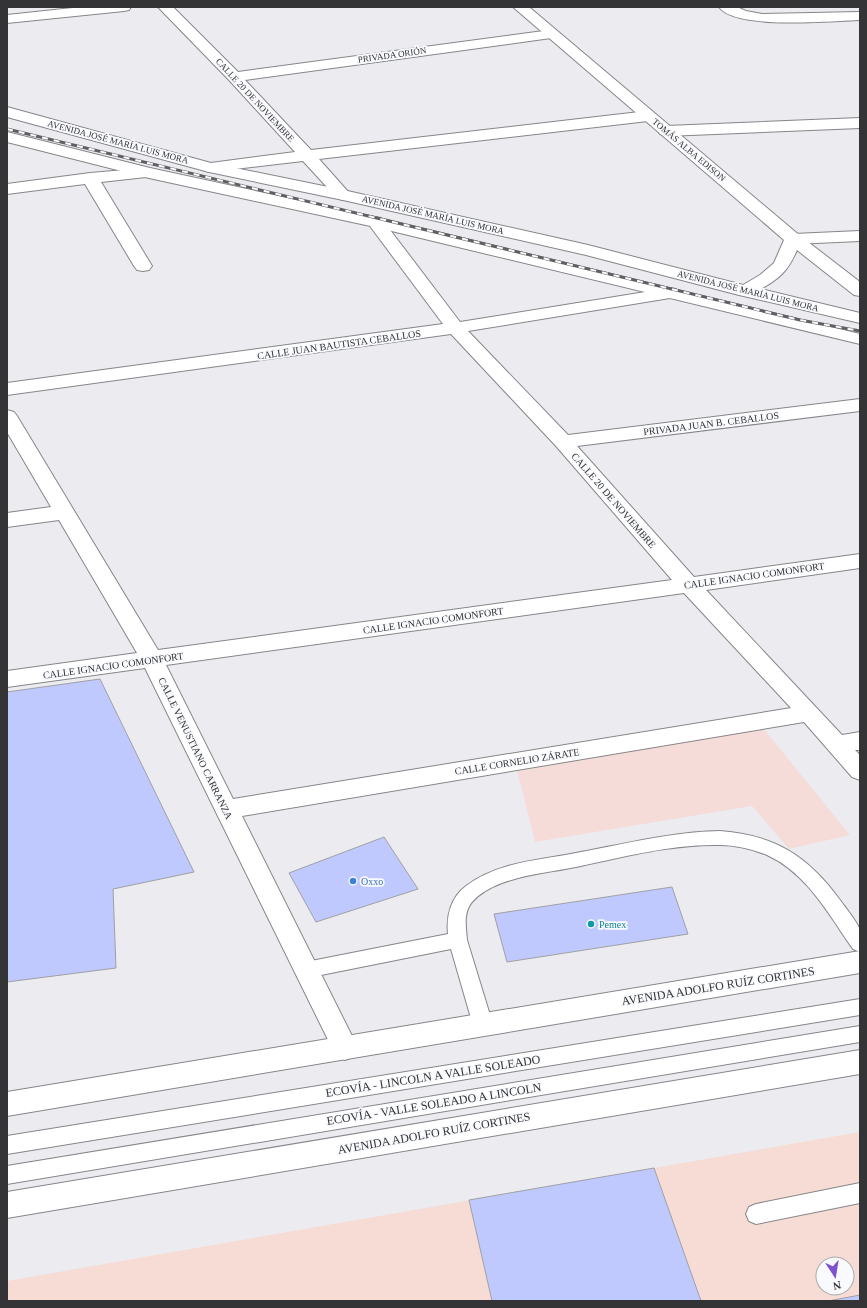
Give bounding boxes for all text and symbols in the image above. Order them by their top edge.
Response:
street label: PRIVADA ORIÓN [357,45,427,65]
street label: CALLE 20 DE NOVIEMBRE [214,56,297,144]
street label: TOMÁS ALBA EDISON [650,116,728,184]
street label: AVENIDA JOSÉ MARÍA LUIS MORA [47,118,190,166]
street label: AVENIDA JOSÉ MARÍA LUIS MORA [361,194,505,236]
street label: AVENIDA JOSÉ MARÍA LUIS MORA [676,269,820,314]
street label: CALLE JUAN BAUTISTA CEBALLOS [257,328,422,361]
street label: PRIVADA JUAN B. CEBALLOS [643,410,779,437]
street label: CALLE 20 DE NOVIEMBRE [569,450,658,550]
street label: CALLE IGNACIO COMONFORT [683,560,825,591]
street label: CALLE IGNACIO COMONFORT [362,605,504,636]
street label: CALLE IGNACIO COMONFORT [42,650,184,681]
street label: CALLE VENUSTIANO CARRANZA [156,675,235,822]
street label: CALLE CORNELIO ZÁRATE [454,746,580,777]
marker: Oxxo [348,876,358,886]
place label: Oxxo [361,876,383,887]
marker: Pemex [586,919,596,929]
place label: Pemex [599,919,626,930]
street label: AVENIDA ADOLFO RUÍZ CORTINES [620,964,816,1008]
street label: ECOVÍA - LINCOLN A VALLE SOLEADO [325,1052,542,1100]
street label: ECOVÍA - VALLE SOLEADO A LINCOLN [326,1080,543,1128]
street label: AVENIDA ADOLFO RUÍZ CORTINES [337,1109,531,1157]
north arrow [815,1256,855,1296]
text: N [832,1279,842,1292]

